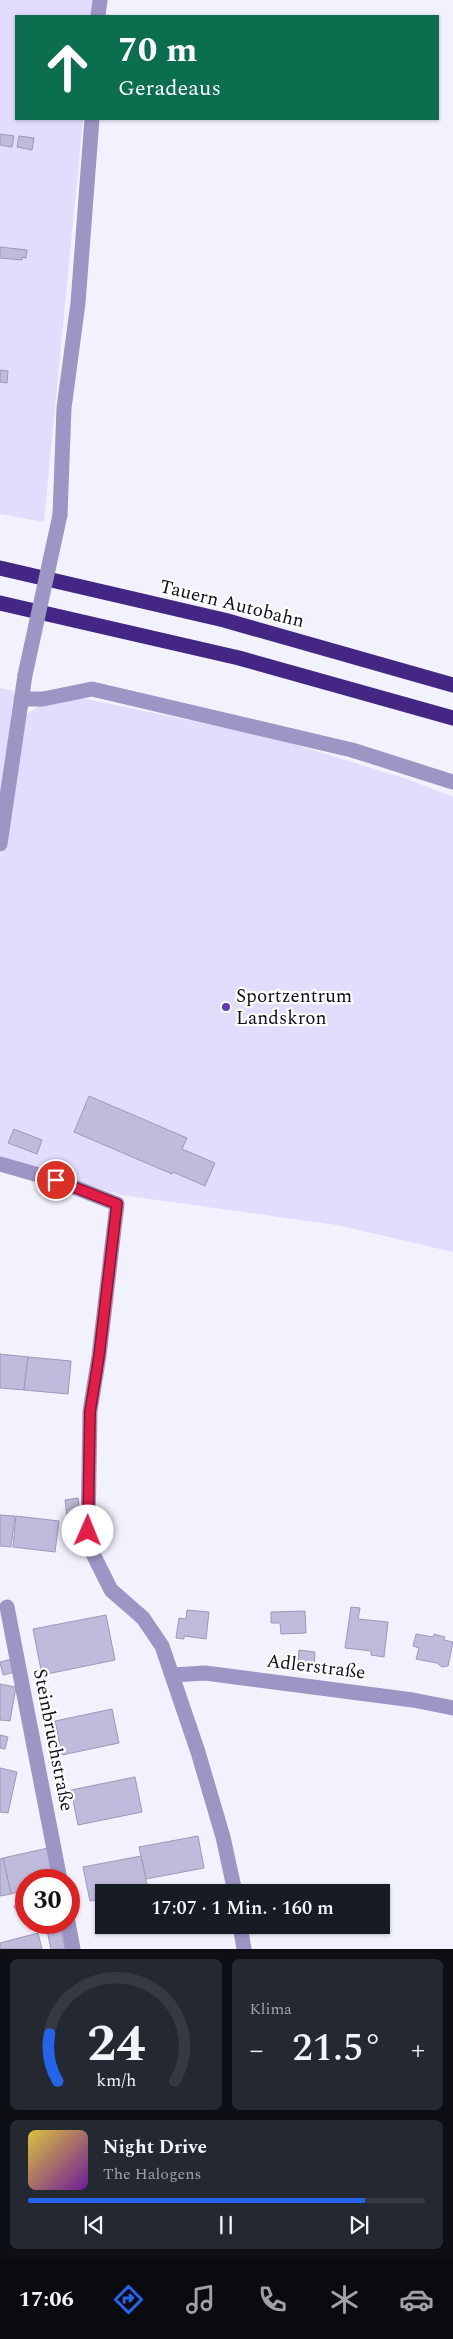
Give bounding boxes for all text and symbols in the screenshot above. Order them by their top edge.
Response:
text: 70 m [118,24,198,77]
icon: ahead [35,35,100,100]
text: Geradeaus [118,72,221,105]
street label: Tauern Autobahn [157,572,307,636]
place label: Sportzentrum Landskron [236,982,352,1033]
marker: Sportzentrum Landskron [220,1001,232,1013]
pin [35,1159,77,1201]
icon: arrive [42,1166,70,1194]
position arrow [61,1504,113,1556]
street label: Adlerstraße [265,1647,367,1687]
street label: Steinbruchstraße [25,1666,81,1814]
speed limit sign: 30 [15,1869,80,1934]
text: 17:07 · 1 Min. · 160 m [151,1894,334,1923]
text: Klima [250,1997,292,2021]
text: 24 [87,2005,145,2084]
text: 21.5° [292,2020,382,2078]
text: − [250,2029,264,2072]
text: + [411,2029,425,2072]
text: km/h [96,2067,136,2094]
text: Night Drive [103,2133,207,2162]
text: The Halogens [103,2162,201,2186]
icon: previous [80,2211,108,2239]
icon: pause [212,2211,240,2239]
icon: next [345,2211,373,2239]
icon: directions [111,2282,146,2317]
icon: music [183,2282,218,2317]
icon: phone [255,2282,290,2317]
icon: climate [327,2282,362,2317]
icon: car [399,2282,434,2317]
text: 17:06 [19,2283,74,2316]

